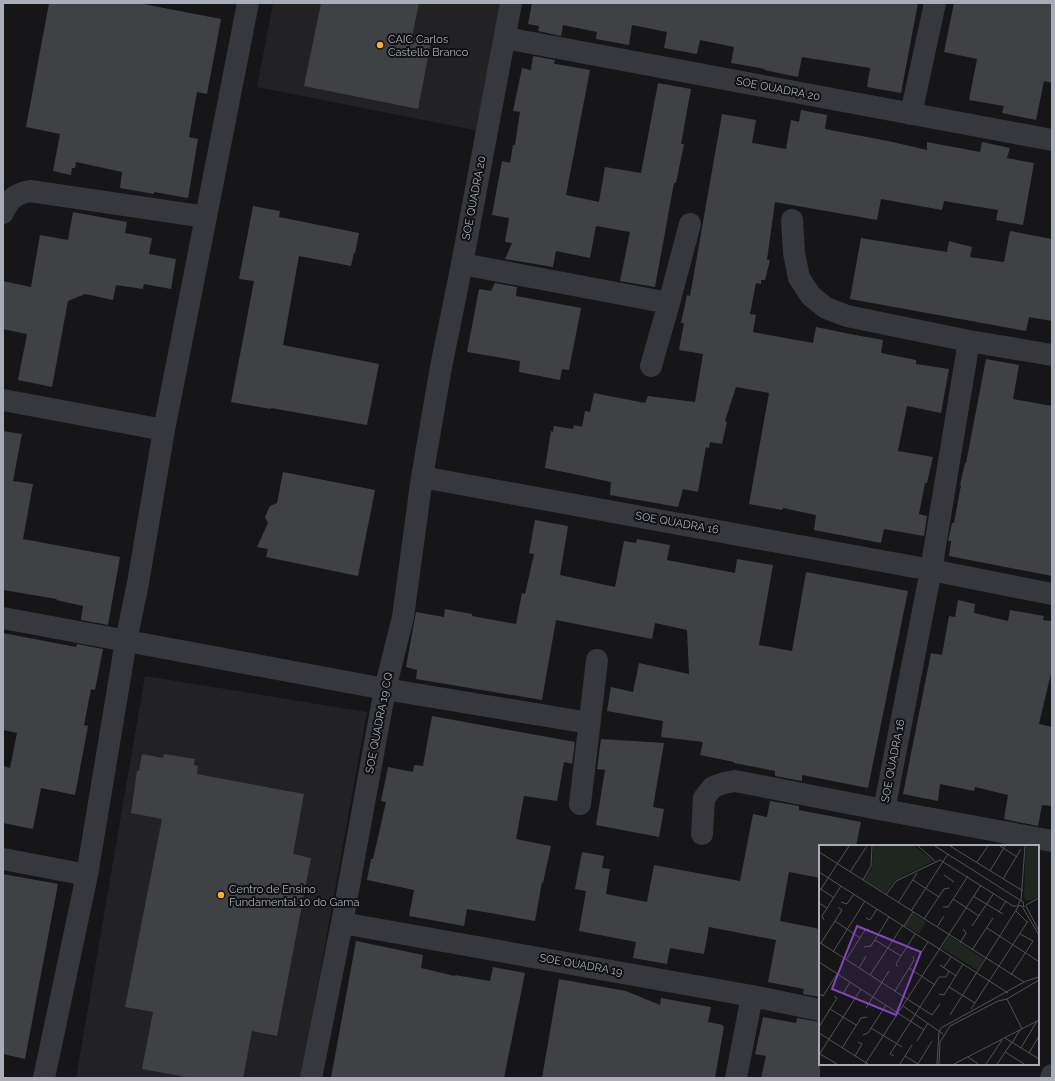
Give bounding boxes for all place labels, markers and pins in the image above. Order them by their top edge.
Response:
place label: CAIC Carlos Castello Branco [388,33,469,59]
marker: CAIC Carlos Castello Branco [375,40,385,50]
place label: Centro de Ensino Fundamental 10 do Gama [229,883,359,909]
marker: Centro de Ensino Fundamental 10 do Gama [216,890,226,900]

